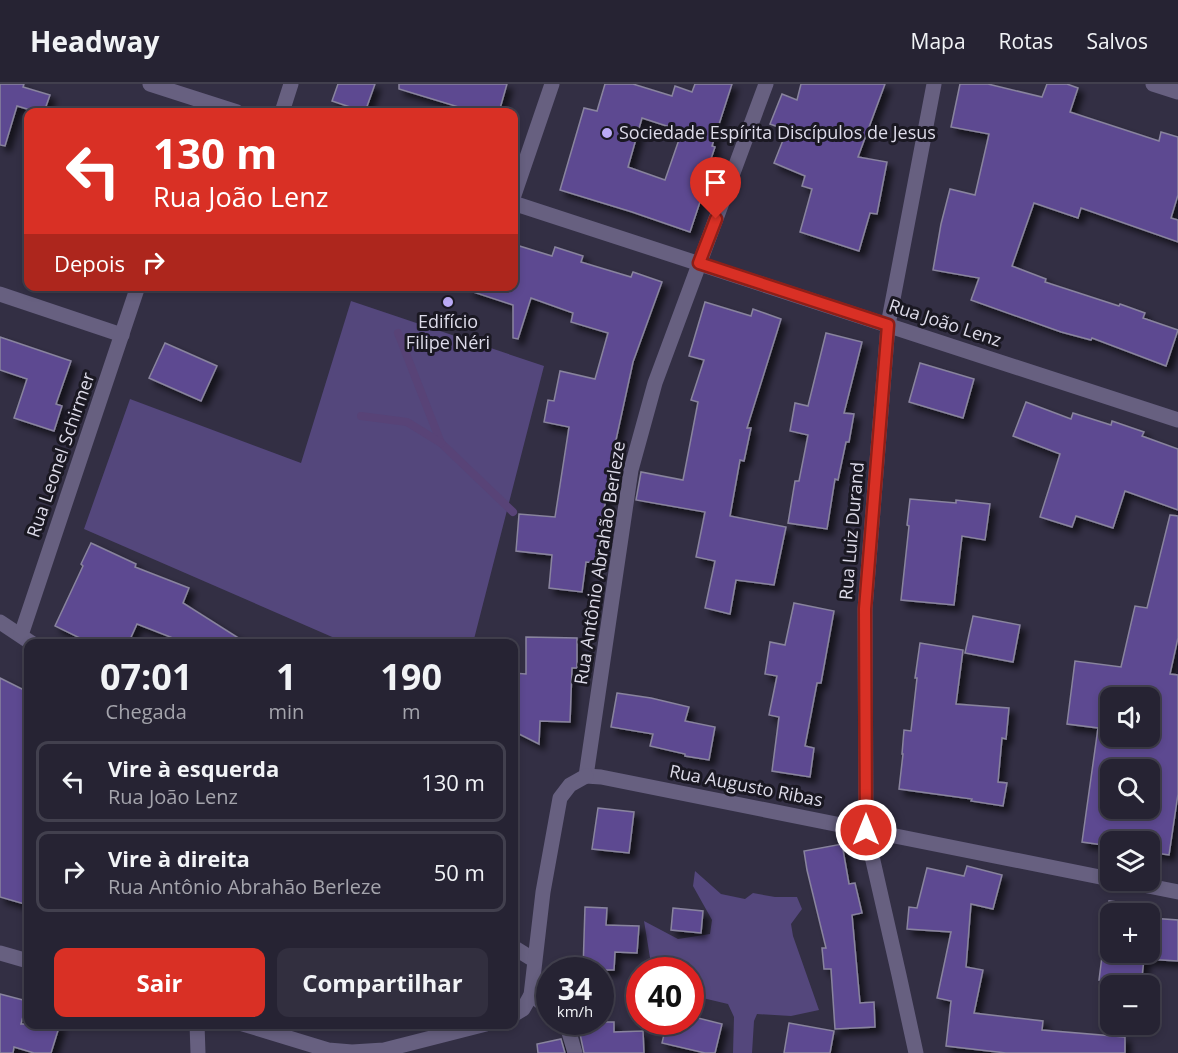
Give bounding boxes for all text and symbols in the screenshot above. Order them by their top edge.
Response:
text: Headway [30,22,159,60]
text: Mapa [911,27,966,55]
text: Rotas [999,27,1053,55]
text: Salvos [1086,27,1148,55]
place label: Sociedade Espírita Discípulos de Jesus [619,120,936,144]
text: 130 m [153,124,277,181]
marker: Sociedade Espírita Discípulos de Jesus [600,126,614,140]
icon: left [54,132,132,210]
pin [690,157,741,219]
icon: arrive [699,166,732,199]
text: Rua João Lenz [153,178,328,215]
icon: right [137,246,170,279]
text: Depois [54,248,125,278]
street label: Rua João Lenz [886,293,1005,352]
marker: Edifício Filipe Néri [441,295,455,309]
place label: Edifício Filipe Néri [406,309,490,354]
street label: Rua Leonel Schirmer [21,368,100,540]
street label: Rua Antônio Abrahão Berleze [568,439,630,686]
street label: Rua Luiz Durand [833,461,869,601]
text: 07:01 [100,652,193,701]
text: 1 [276,652,297,701]
text: 190 [380,652,442,701]
map controls [1100,687,1160,1035]
button: sound [1100,687,1160,747]
text: Chegada [106,698,187,725]
text: min [268,698,304,725]
text: m [402,698,420,725]
text: Vire à esquerda [108,753,279,783]
street label: Rua Augusto Ribas [667,758,825,812]
button: search [1100,759,1160,819]
icon: left [57,765,90,798]
text: 130 m [421,767,485,797]
text: Rua João Lenz [108,783,238,810]
position arrow [834,798,898,862]
button: layers [1100,831,1160,891]
text: Vire à direita [108,843,250,873]
icon: right [57,855,90,888]
text: 50 m [434,857,485,887]
text: Rua Antônio Abrahão Berleze [108,873,382,900]
button: + [1100,903,1160,963]
button: Sair [54,948,265,1017]
button: Compartilhar [277,948,488,1017]
speed limit sign: 40 [626,957,704,1035]
text: 34 [558,968,592,1009]
button: − [1100,975,1160,1035]
text: km/h [557,1001,593,1021]

